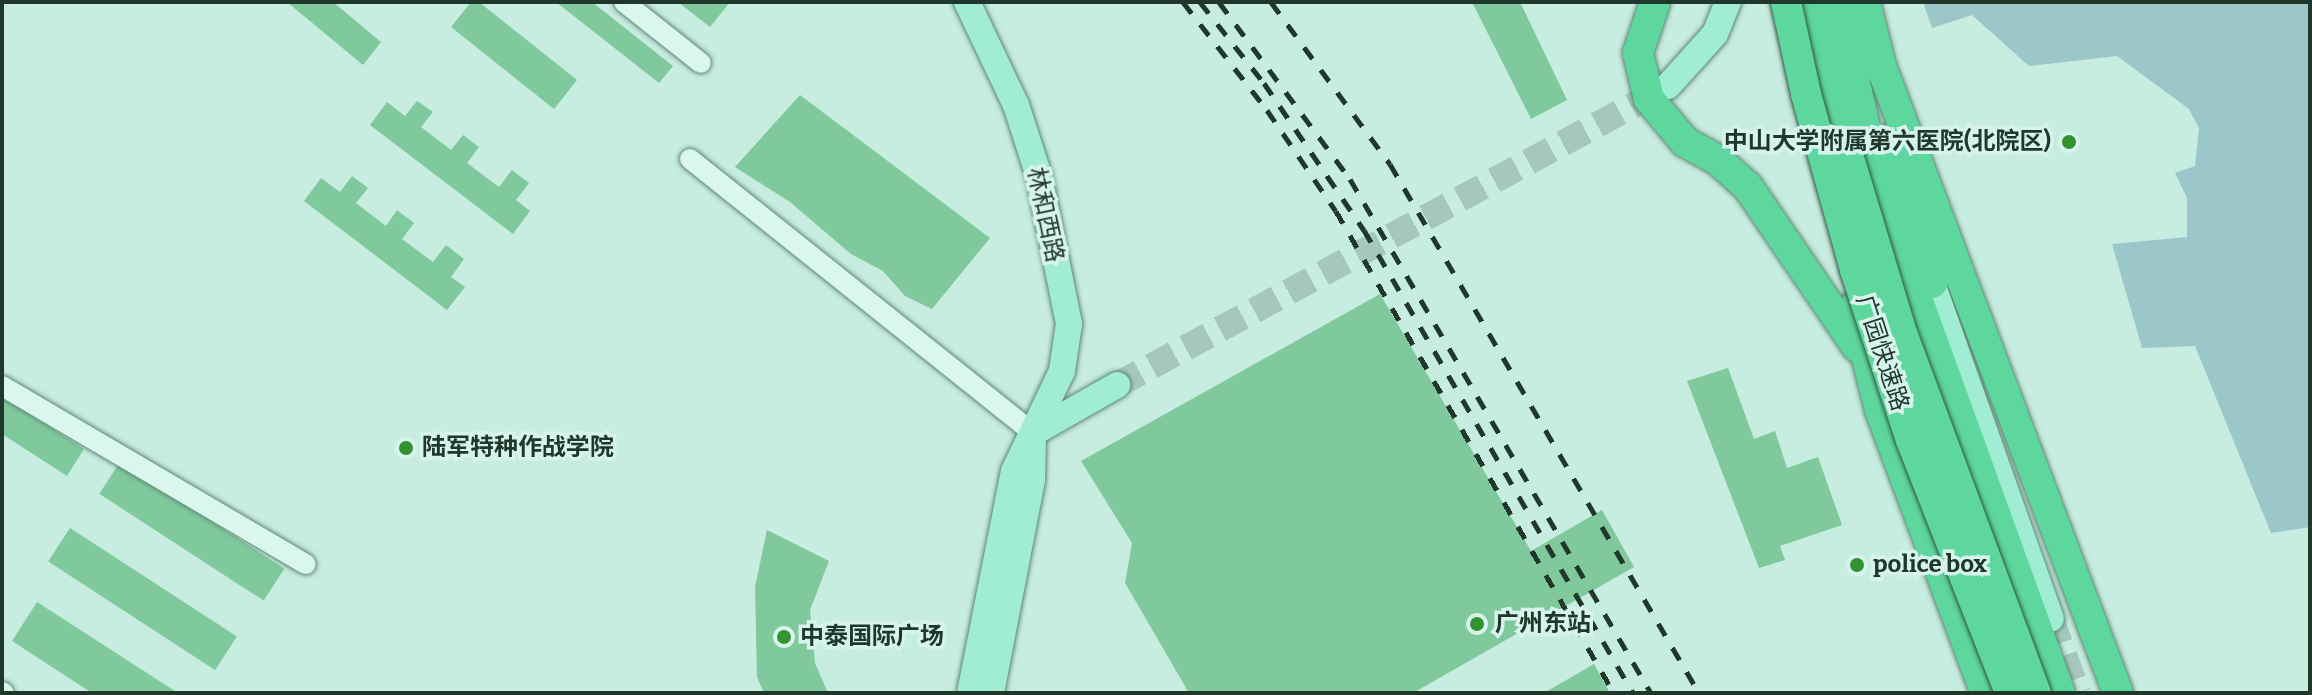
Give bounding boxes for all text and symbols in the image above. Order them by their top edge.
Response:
place label: 中山大学附属第六医院(北院区) [1724,128,2051,156]
marker: 中山大学附属第六医院(北院区) [2058,131,2080,153]
street label: 林和西路 [1021,165,1069,265]
street label: 广园快速路 [1850,291,1914,415]
place label: 陆军特种作战学院 [422,434,614,462]
marker: 陆军特种作战学院 [397,439,415,457]
place label: police box [1873,551,1987,579]
marker: police box [1848,556,1866,574]
place label: 广州东站 [1495,610,1591,638]
marker: 广州东站 [1466,613,1488,635]
place label: 中泰国际广场 [800,623,944,651]
marker: 中泰国际广场 [775,628,793,646]

